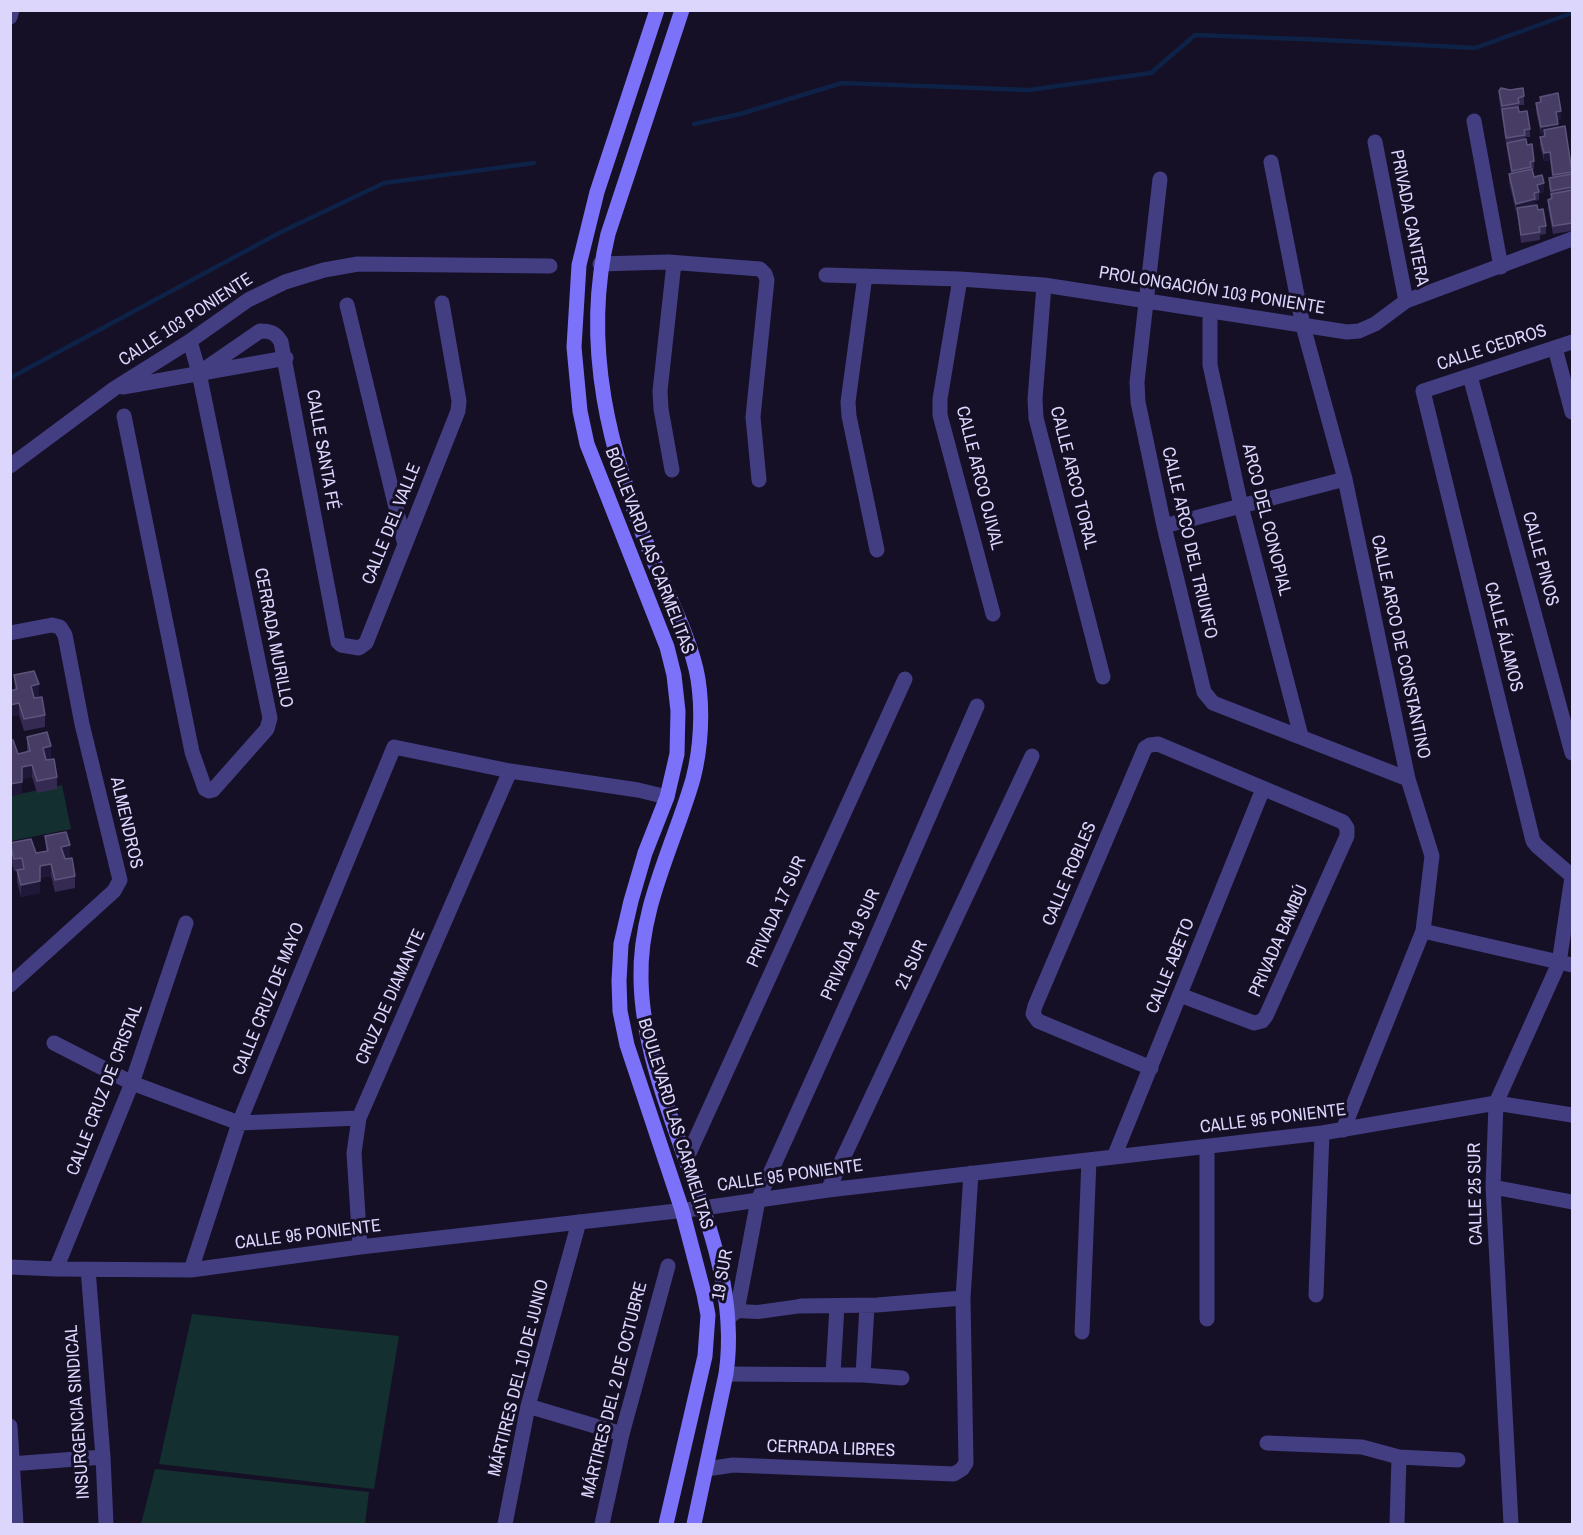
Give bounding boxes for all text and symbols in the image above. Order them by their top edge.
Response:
street label: PRIVADA CANTERA [1385,148,1433,288]
street label: PROLONGACIÓN 103 PONIENTE [1097,262,1327,320]
street label: CALLE 103 PONIENTE [115,269,257,371]
street label: CALLE CEDROS [1434,320,1550,376]
street label: CALLE SANTA FÉ [301,388,343,512]
street label: CALLE ARCO OJIVAL [951,404,1007,552]
street label: CALLE ARCO TORAL [1045,404,1101,552]
street label: ARCO DEL CONOPIAL [1237,442,1295,598]
street label: BOULEVARD LAS CARMELITAS [600,445,698,657]
street label: CALLE ARCO DEL TRIUNFO [1156,445,1222,641]
street label: CALLE DEL VALLE [358,460,426,588]
street label: CALLE PINOS [1517,509,1563,609]
street label: CALLE ARCO DE CONSTANTINO [1366,533,1434,761]
street label: CERRADA MURILLO [249,566,297,710]
street label: CALLE ÁLAMOS [1479,580,1527,694]
street label: ALMENDROS [105,775,147,871]
street label: CALLE ROBLES [1038,819,1102,929]
street label: PRIVADA 17 SUR [743,853,811,971]
street label: PRIVADA BAMBÚ [1245,882,1313,1000]
street label: PRIVADA 19 SUR [817,886,885,1004]
street label: CALLE ABETO [1142,915,1200,1017]
street label: CALLE CRUZ DE MAYO [228,919,310,1079]
street label: CRUZ DE DIAMANTE [351,926,431,1068]
street label: 21 SUR [891,937,933,993]
street label: CALLE CRUZ DE CRISTAL [62,1001,148,1179]
street label: BOULEVARD LAS CARMELITAS [633,1016,717,1232]
street label: CALLE 95 PONIENTE [1199,1099,1347,1139]
street label: CALLE 25 SUR [1464,1143,1488,1245]
street label: CALLE 95 PONIENTE [716,1155,864,1197]
street label: CALLE 95 PONIENTE [234,1215,382,1255]
street label: 19 SUR [708,1248,738,1302]
street label: MÁRTIRES DEL 10 DE JUNIO [484,1277,554,1479]
street label: MÁRTIRES DEL 2 DE OCTUBRE [578,1280,652,1500]
street label: INSURGENCIA SINDICAL [61,1324,95,1500]
street label: CERRADA LIBRES [766,1436,896,1462]

